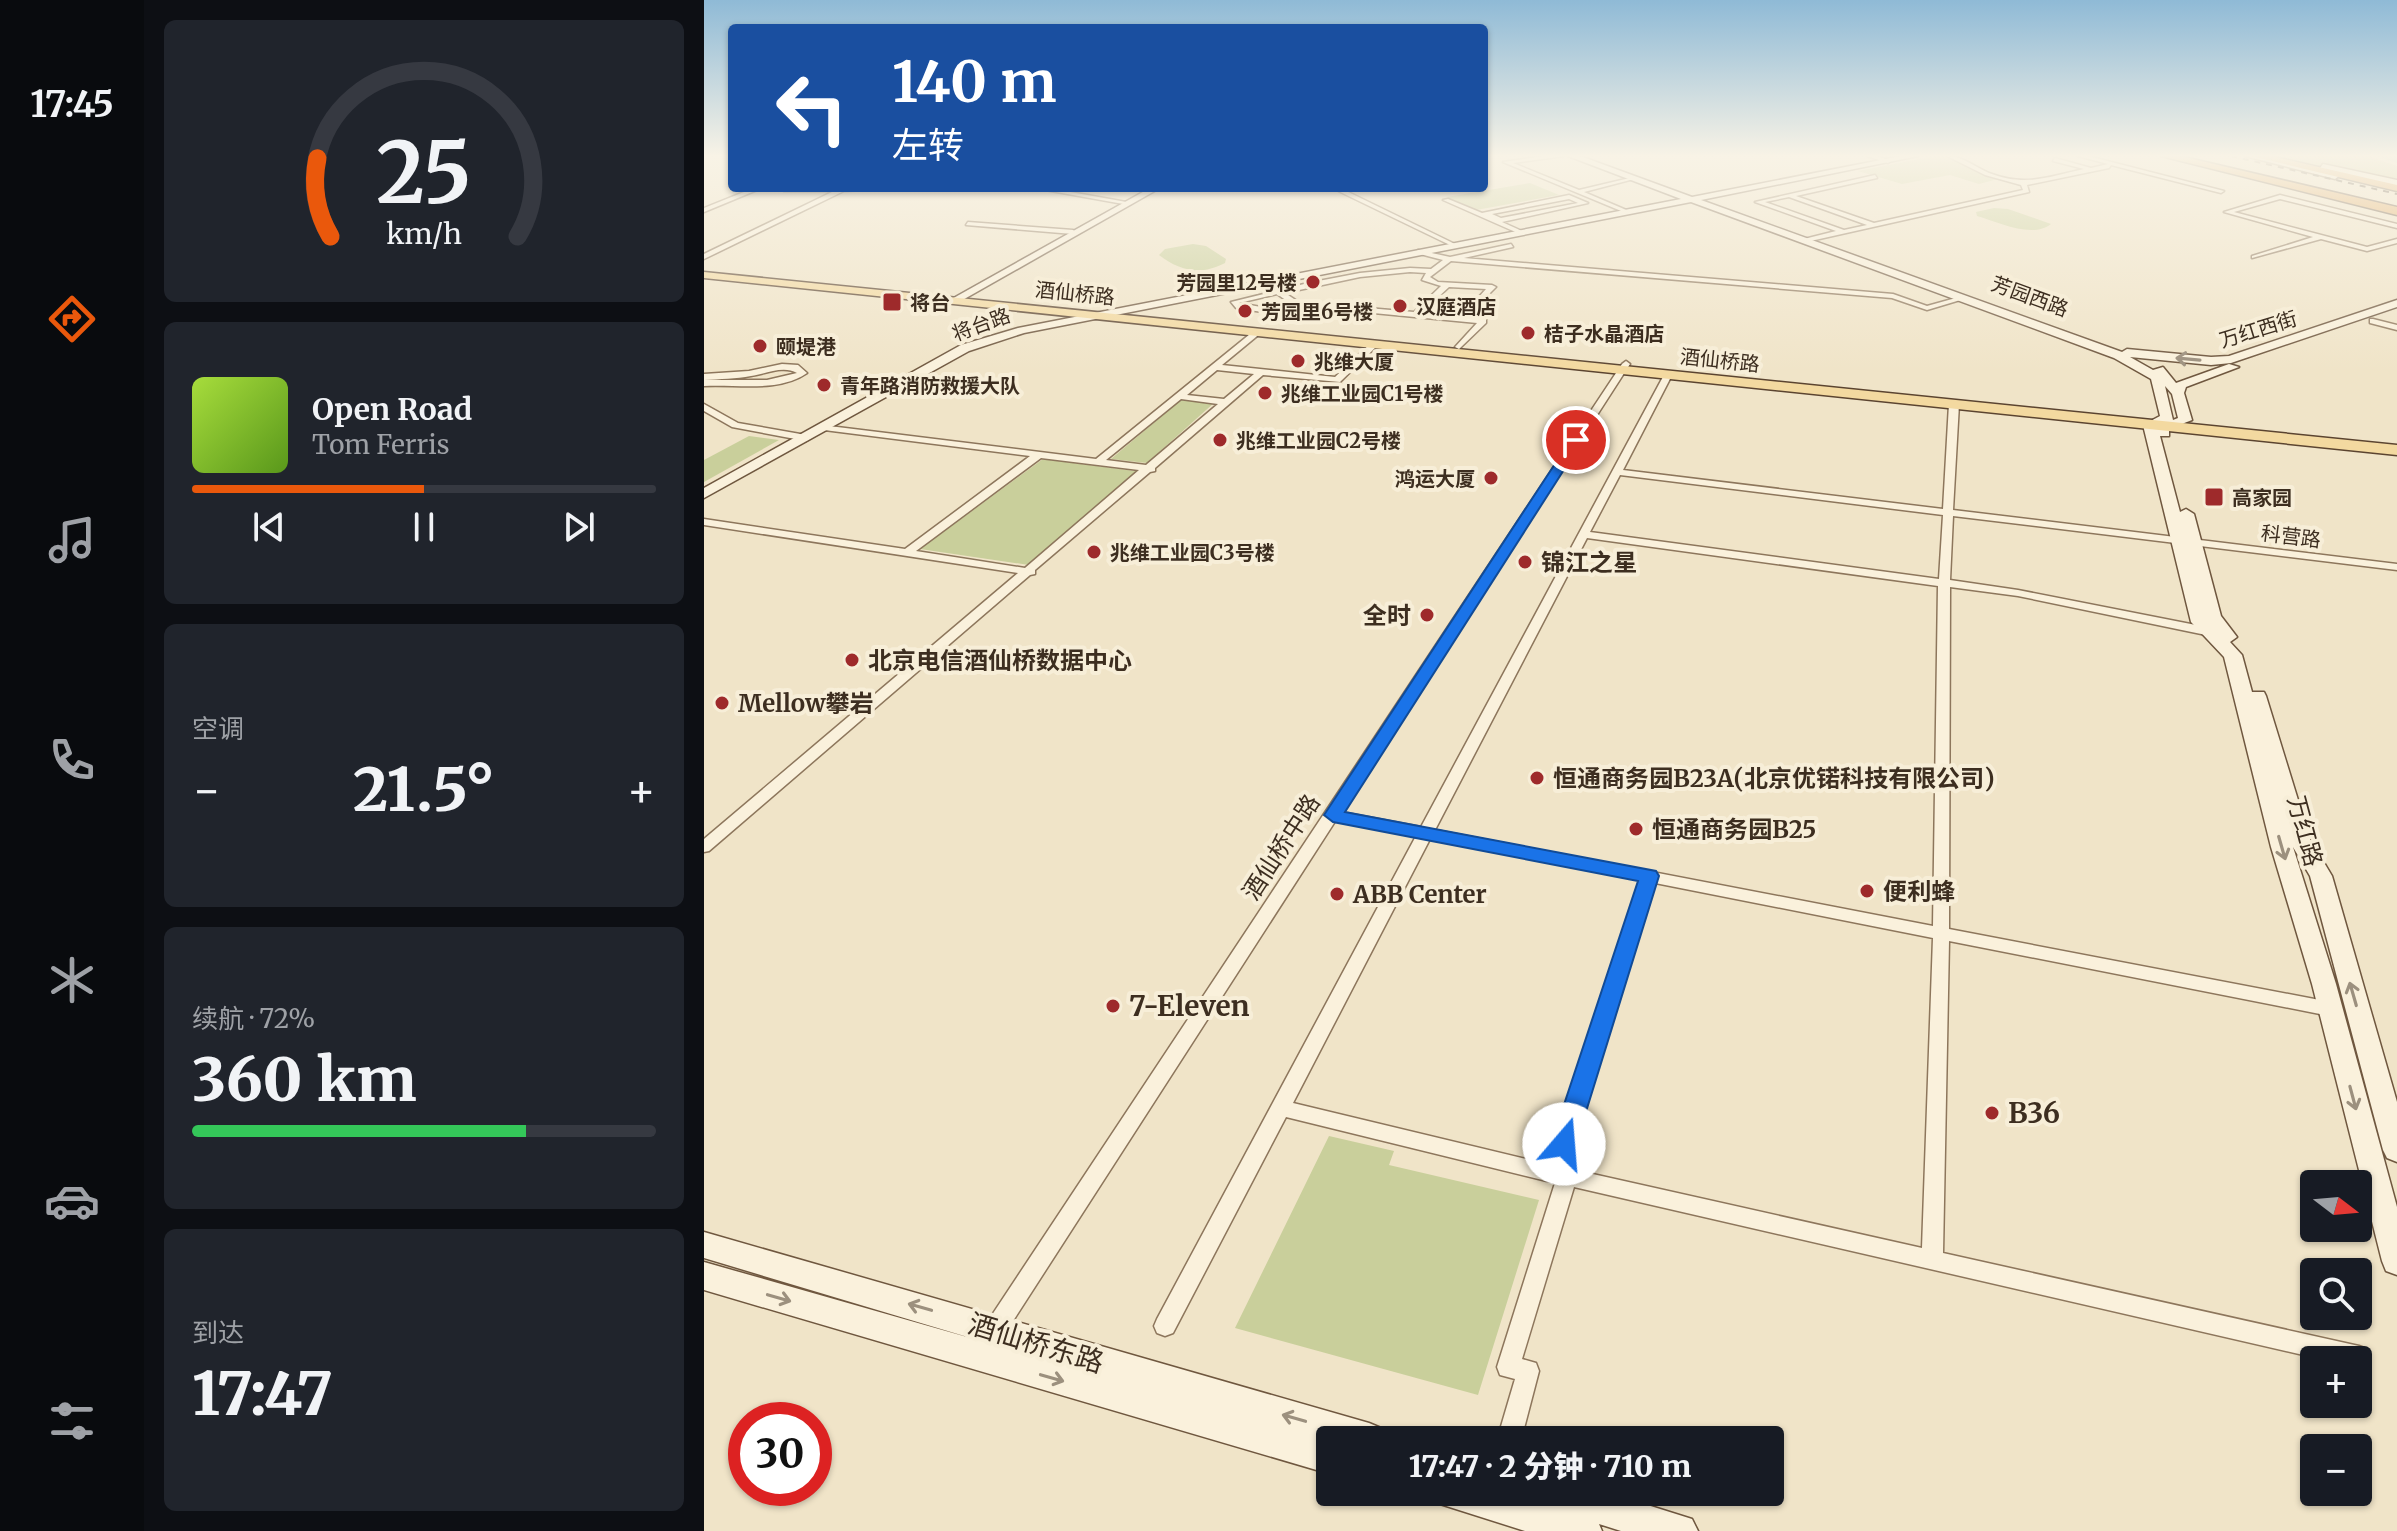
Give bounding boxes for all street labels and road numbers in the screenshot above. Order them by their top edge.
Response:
street label: 芳园西路 [1988,271,2072,321]
street label: 酒仙桥路 [1034,276,1116,310]
street label: 将台路 [949,302,1013,346]
street label: 万红西街 [2216,305,2300,353]
street label: 酒仙桥路 [1679,343,1761,377]
street label: 科营路 [2260,520,2322,552]
street label: 酒仙桥中路 [1235,788,1327,906]
street label: 万红路 [2281,792,2329,870]
street label: 酒仙桥东路 [964,1305,1108,1381]

